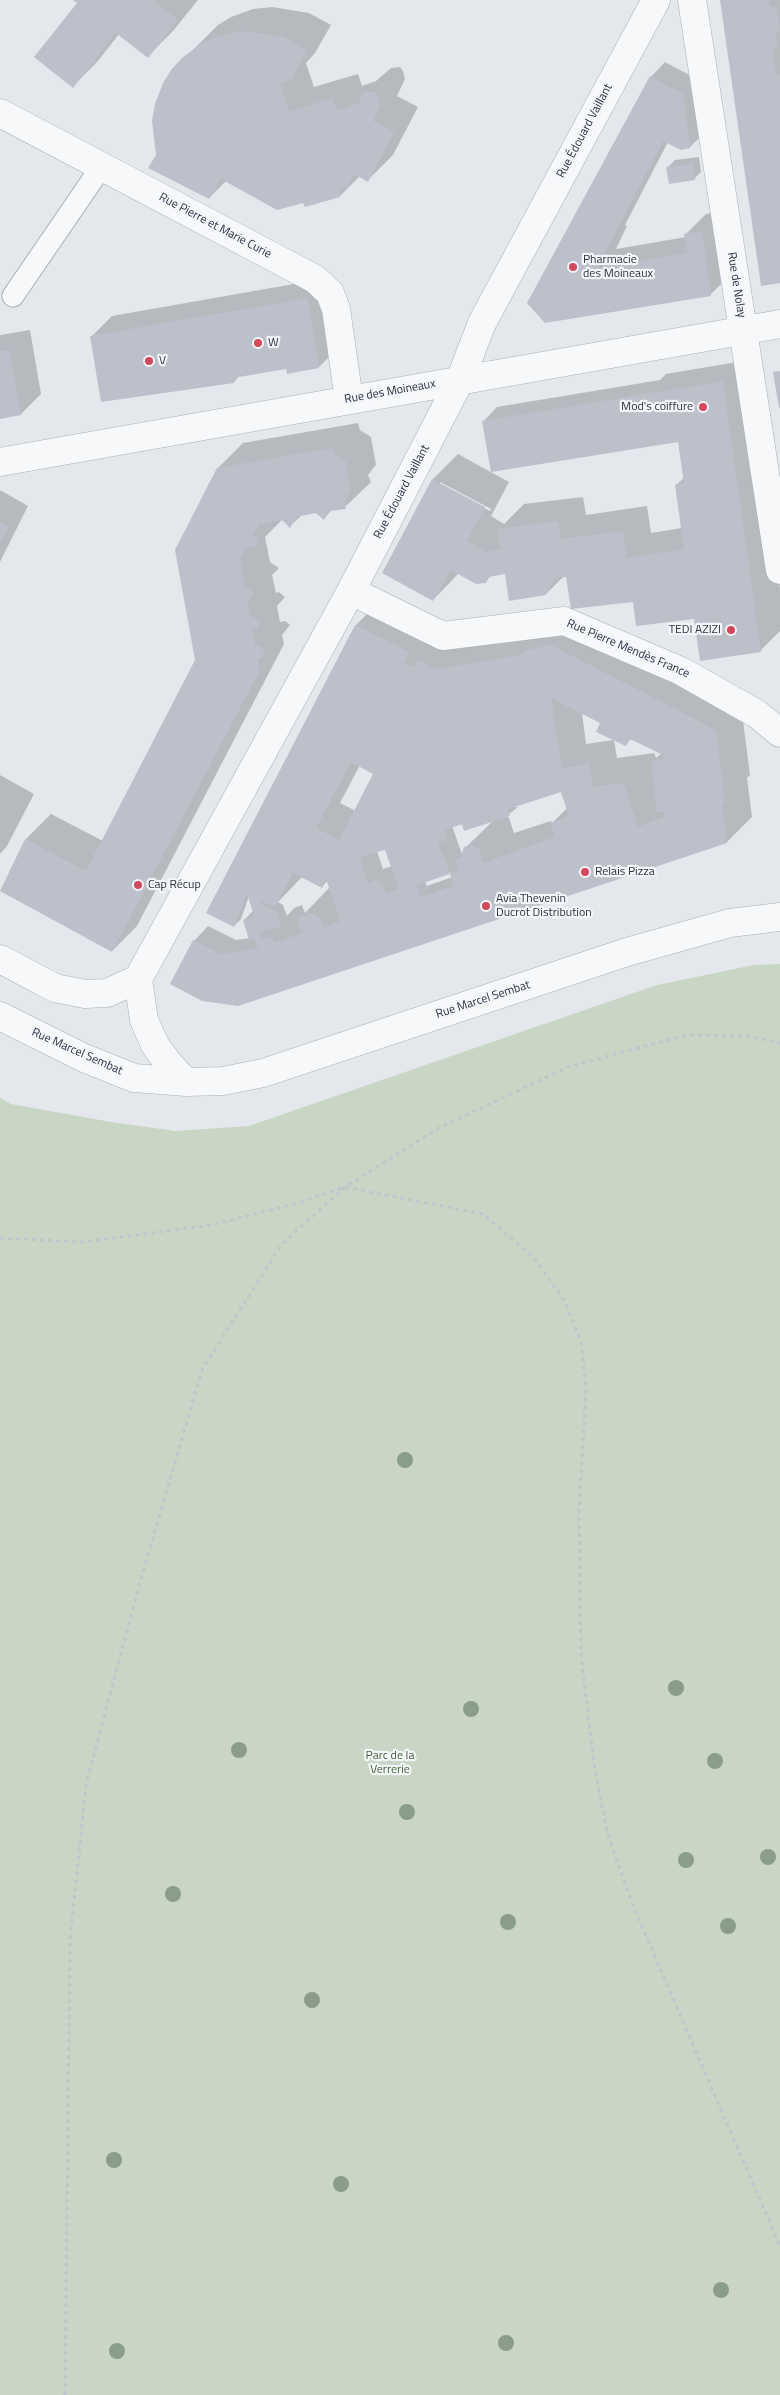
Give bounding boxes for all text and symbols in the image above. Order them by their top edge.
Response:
street label: Rue Édouard Vaillant [554,81,616,181]
street label: Rue Pierre et Marie Curie [156,190,274,262]
street label: Rue de Nolay [724,251,748,319]
place label: Pharmacie des Moineaux [583,253,653,281]
marker: Pharmacie des Moineaux [567,261,579,273]
place label: W [268,336,279,350]
marker: W [252,337,264,349]
place label: V [159,354,166,368]
marker: V [143,355,155,367]
street label: Rue des Moineaux [343,377,437,407]
place label: Mod's coiffure [621,400,693,414]
marker: Mod's coiffure [697,401,709,413]
street label: Rue Édouard Vaillant [371,442,433,542]
street label: Rue Pierre Mendès France [564,617,692,681]
place label: TEDI AZIZI [669,623,721,637]
marker: TEDI AZIZI [725,624,737,636]
place label: Relais Pizza [595,865,655,879]
marker: Relais Pizza [579,866,591,878]
place label: Cap Récup [148,878,201,892]
marker: Cap Récup [132,879,144,891]
place label: Avia Thevenin Ducrot Distribution [496,892,592,920]
marker: Avia Thevenin Ducrot Distribution [480,900,492,912]
street label: Rue Marcel Sembat [434,978,532,1022]
street label: Rue Marcel Sembat [29,1025,125,1079]
park label: Parc de la Verrerie [366,1749,414,1777]

